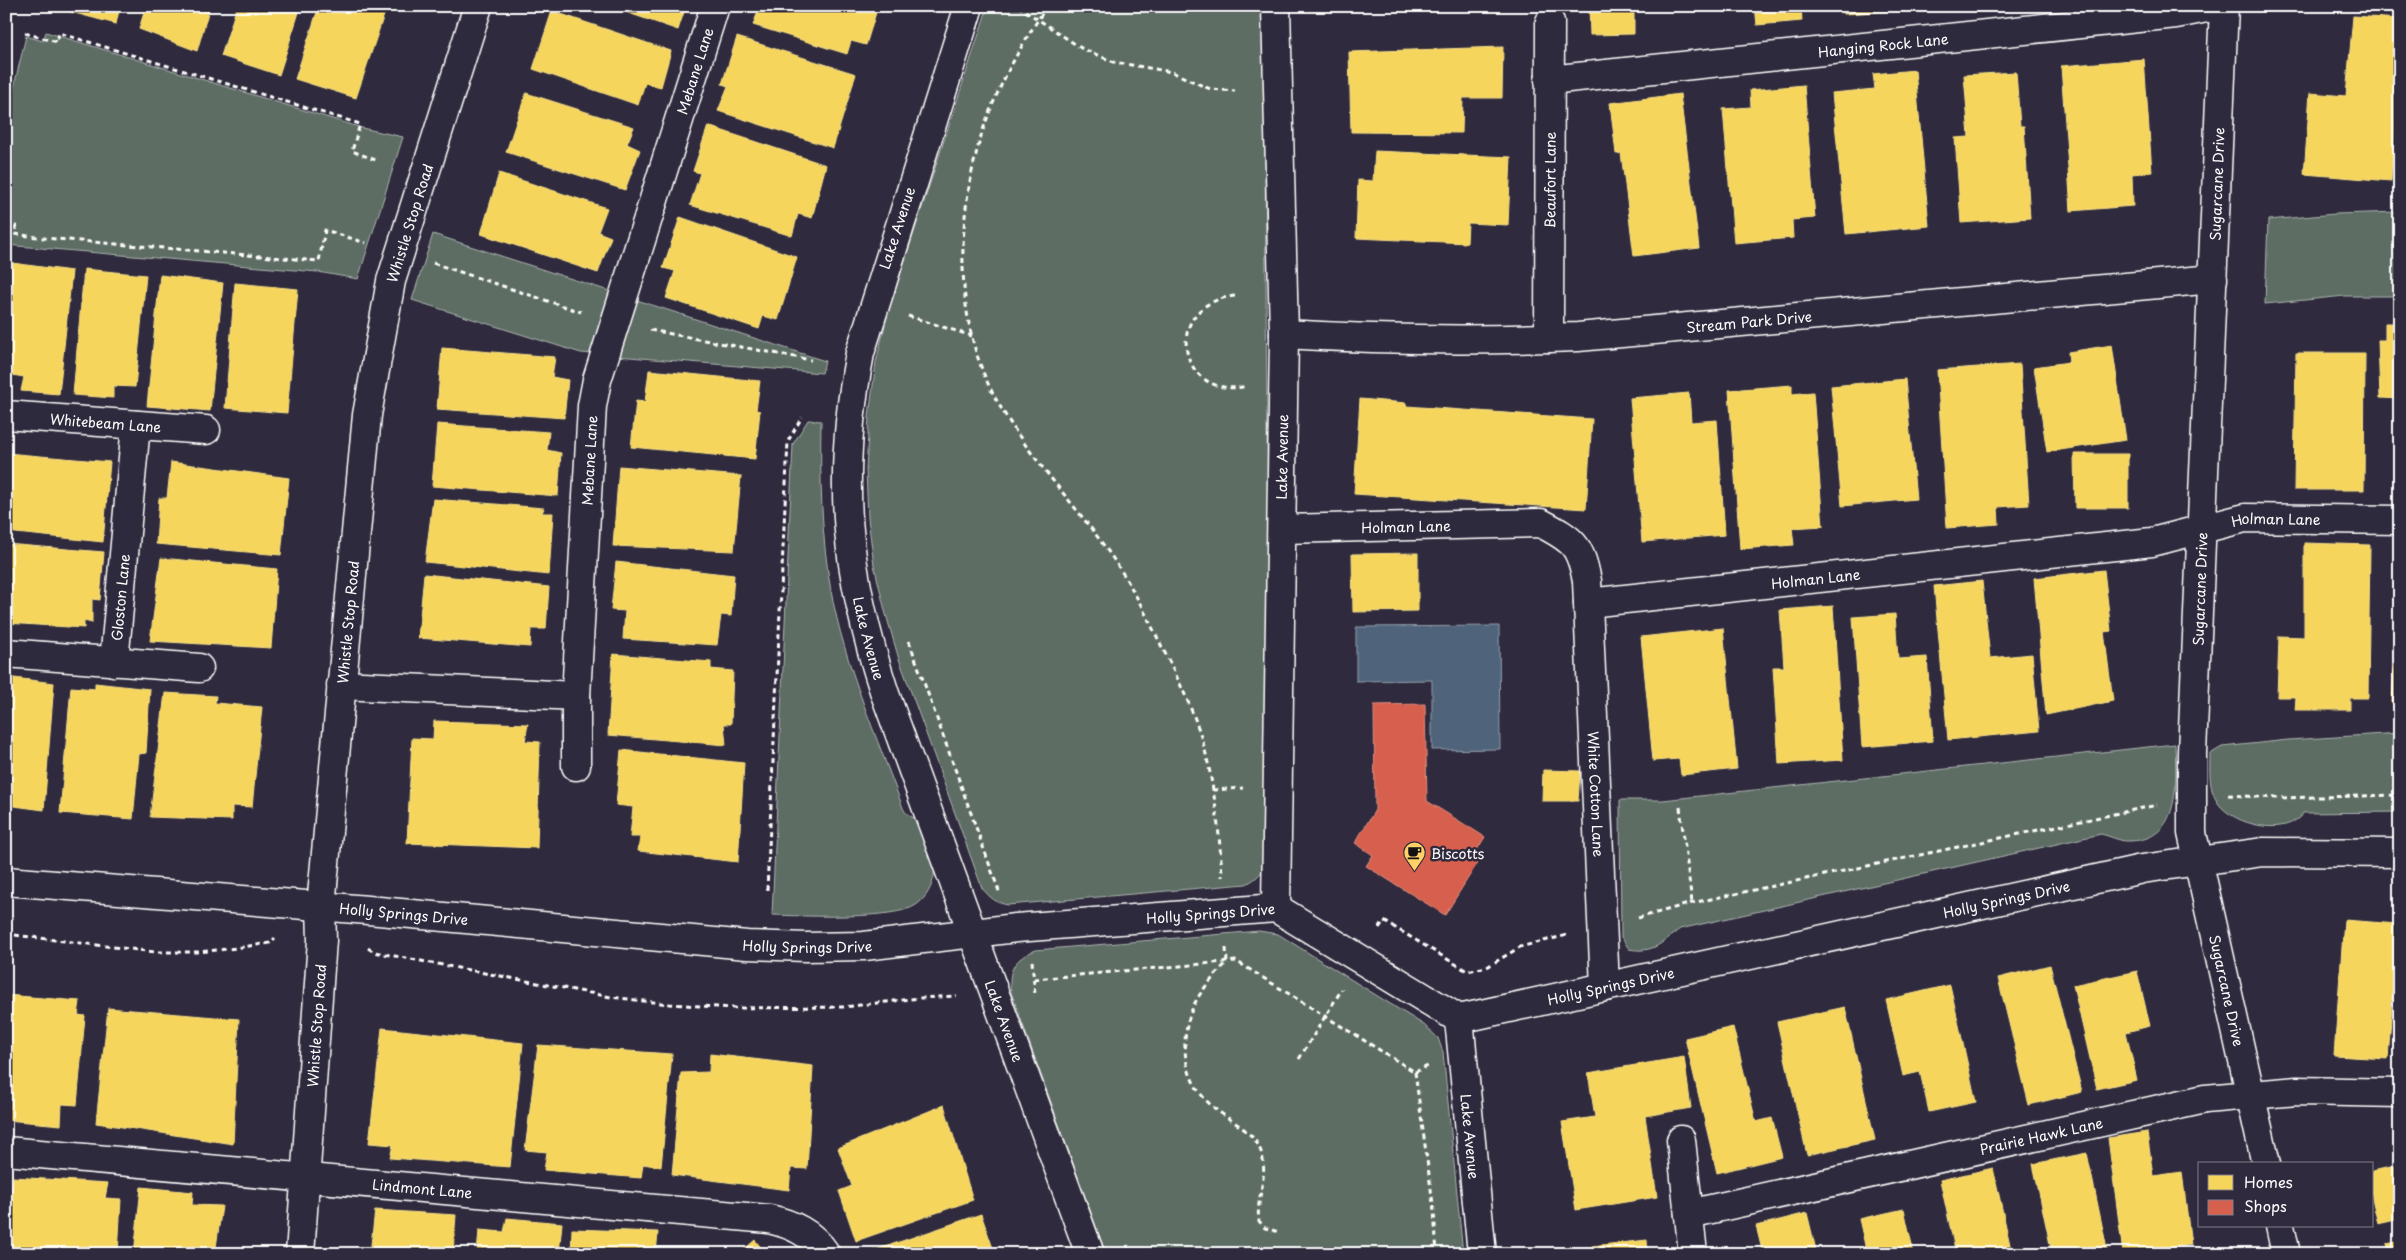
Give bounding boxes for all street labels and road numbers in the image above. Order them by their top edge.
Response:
street label: Mebane Lane [671,25,718,117]
street label: Hanging Rock Lane [1817,28,1950,62]
street label: Sugarcane Drive [2205,127,2229,241]
street label: Beaufort Lane [1539,131,1560,228]
street label: Whistle Stop Road [381,161,438,285]
street label: Lake Avenue [874,184,920,272]
street label: Stream Park Drive [1685,305,1813,338]
street label: Whitebeam Lane [49,408,162,437]
street label: Lake Avenue [1271,414,1293,500]
street label: Mebane Lane [576,415,602,506]
street label: Holman Lane [2229,507,2321,532]
street label: Holman Lane [1361,515,1451,538]
street label: Sugarcane Drive [2188,532,2212,646]
street label: Gloston Lane [106,553,135,642]
street label: Whistle Stop Road [331,560,364,684]
street label: Holman Lane [1770,563,1862,594]
street label: Lake Avenue [848,595,890,683]
street label: White Cotton Lane [1583,731,1610,858]
street label: Holly Springs Drive [1941,875,2072,923]
street label: Holly Springs Drive [338,897,469,930]
street label: Holly Springs Drive [1145,898,1276,928]
street label: Sugarcane Drive [2205,933,2250,1048]
street label: Holly Springs Drive [742,934,873,958]
street label: Holly Springs Drive [1545,962,1676,1010]
street label: Whistle Stop Road [301,963,331,1088]
street label: Lake Avenue [980,977,1029,1065]
street label: Lake Avenue [1456,1093,1485,1180]
street label: Prairie Hawk Lane [1978,1112,2105,1159]
street label: Lindmont Lane [371,1173,474,1203]

